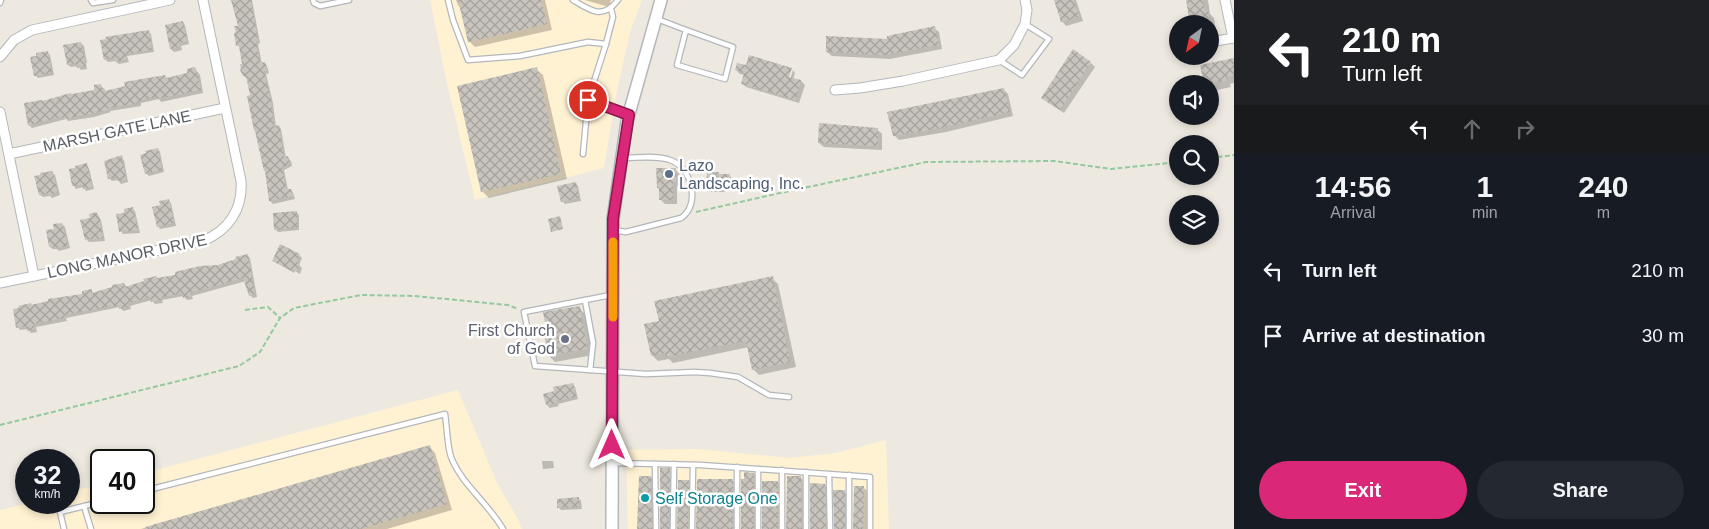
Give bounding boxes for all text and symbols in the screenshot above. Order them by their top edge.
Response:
north arrow [1169,15,1219,65]
map controls [1169,15,1219,245]
icon: left [1259,20,1324,85]
text: 210 m [1342,20,1441,59]
text: Turn left [1342,61,1422,86]
button: sound [1169,75,1219,125]
pin [567,79,609,121]
icon: arrive [574,86,602,114]
street label: MARSH GATE LANE [41,107,193,155]
icon: left [1405,115,1433,143]
icon: ahead [1458,115,1486,143]
icon: right [1511,115,1539,143]
button: search [1169,135,1219,185]
place label: Lazo Landscaping, Inc. [679,157,804,192]
marker: Lazo Landscaping, Inc. [663,168,675,180]
text: 14:56 [1315,170,1391,203]
text: 1 [1476,170,1493,203]
text: 240 [1578,170,1628,203]
button: layers [1169,195,1219,245]
text: Arrival [1330,204,1376,221]
text: min [1472,204,1498,221]
text: m [1597,204,1610,221]
street label: LONG MANOR DRIVE [46,231,208,281]
icon: left [1259,257,1287,285]
text: Turn left [1302,260,1377,281]
text: 210 m [1631,260,1684,281]
place label: First Church of God [468,322,555,357]
icon: arrive [1259,322,1287,350]
text: Arrive at destination [1302,325,1486,346]
text: 30 m [1642,325,1684,346]
marker: First Church of God [559,333,571,345]
position arrow [585,418,637,470]
speed limit sign: 40 [90,449,155,514]
text: 32 [34,461,61,489]
button: Exit [1259,461,1467,519]
button: Share [1477,461,1684,519]
text: km/h [34,487,61,501]
place label: Self Storage One [655,490,778,507]
marker: Self Storage One [639,492,651,504]

